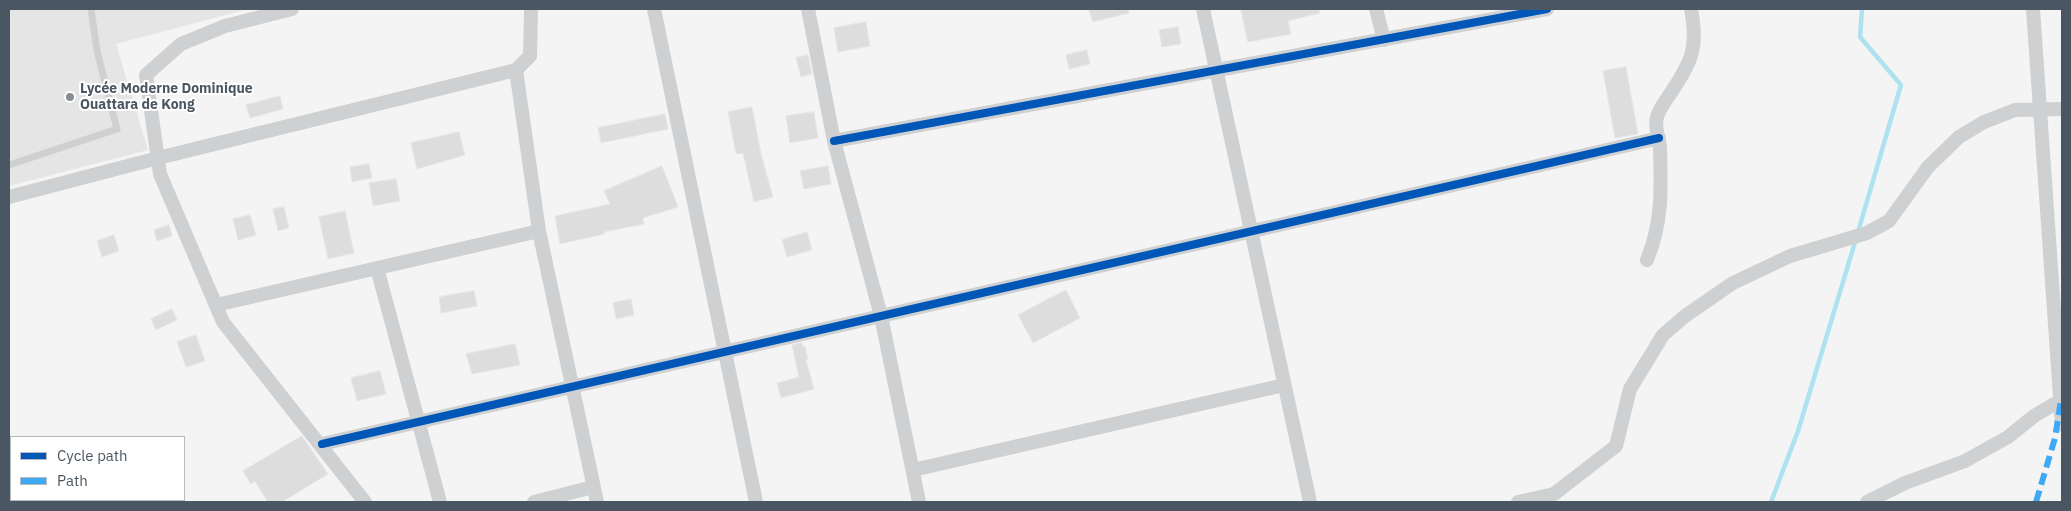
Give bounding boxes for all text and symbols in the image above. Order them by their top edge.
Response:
place label: Lycée Moderne Dominique Ouattara de Kong [80,81,253,114]
marker: Lycée Moderne Dominique Ouattara de Kong [64,91,76,103]
legend [10,436,185,501]
text: Cycle path [57,446,128,465]
text: Path [57,471,88,490]

